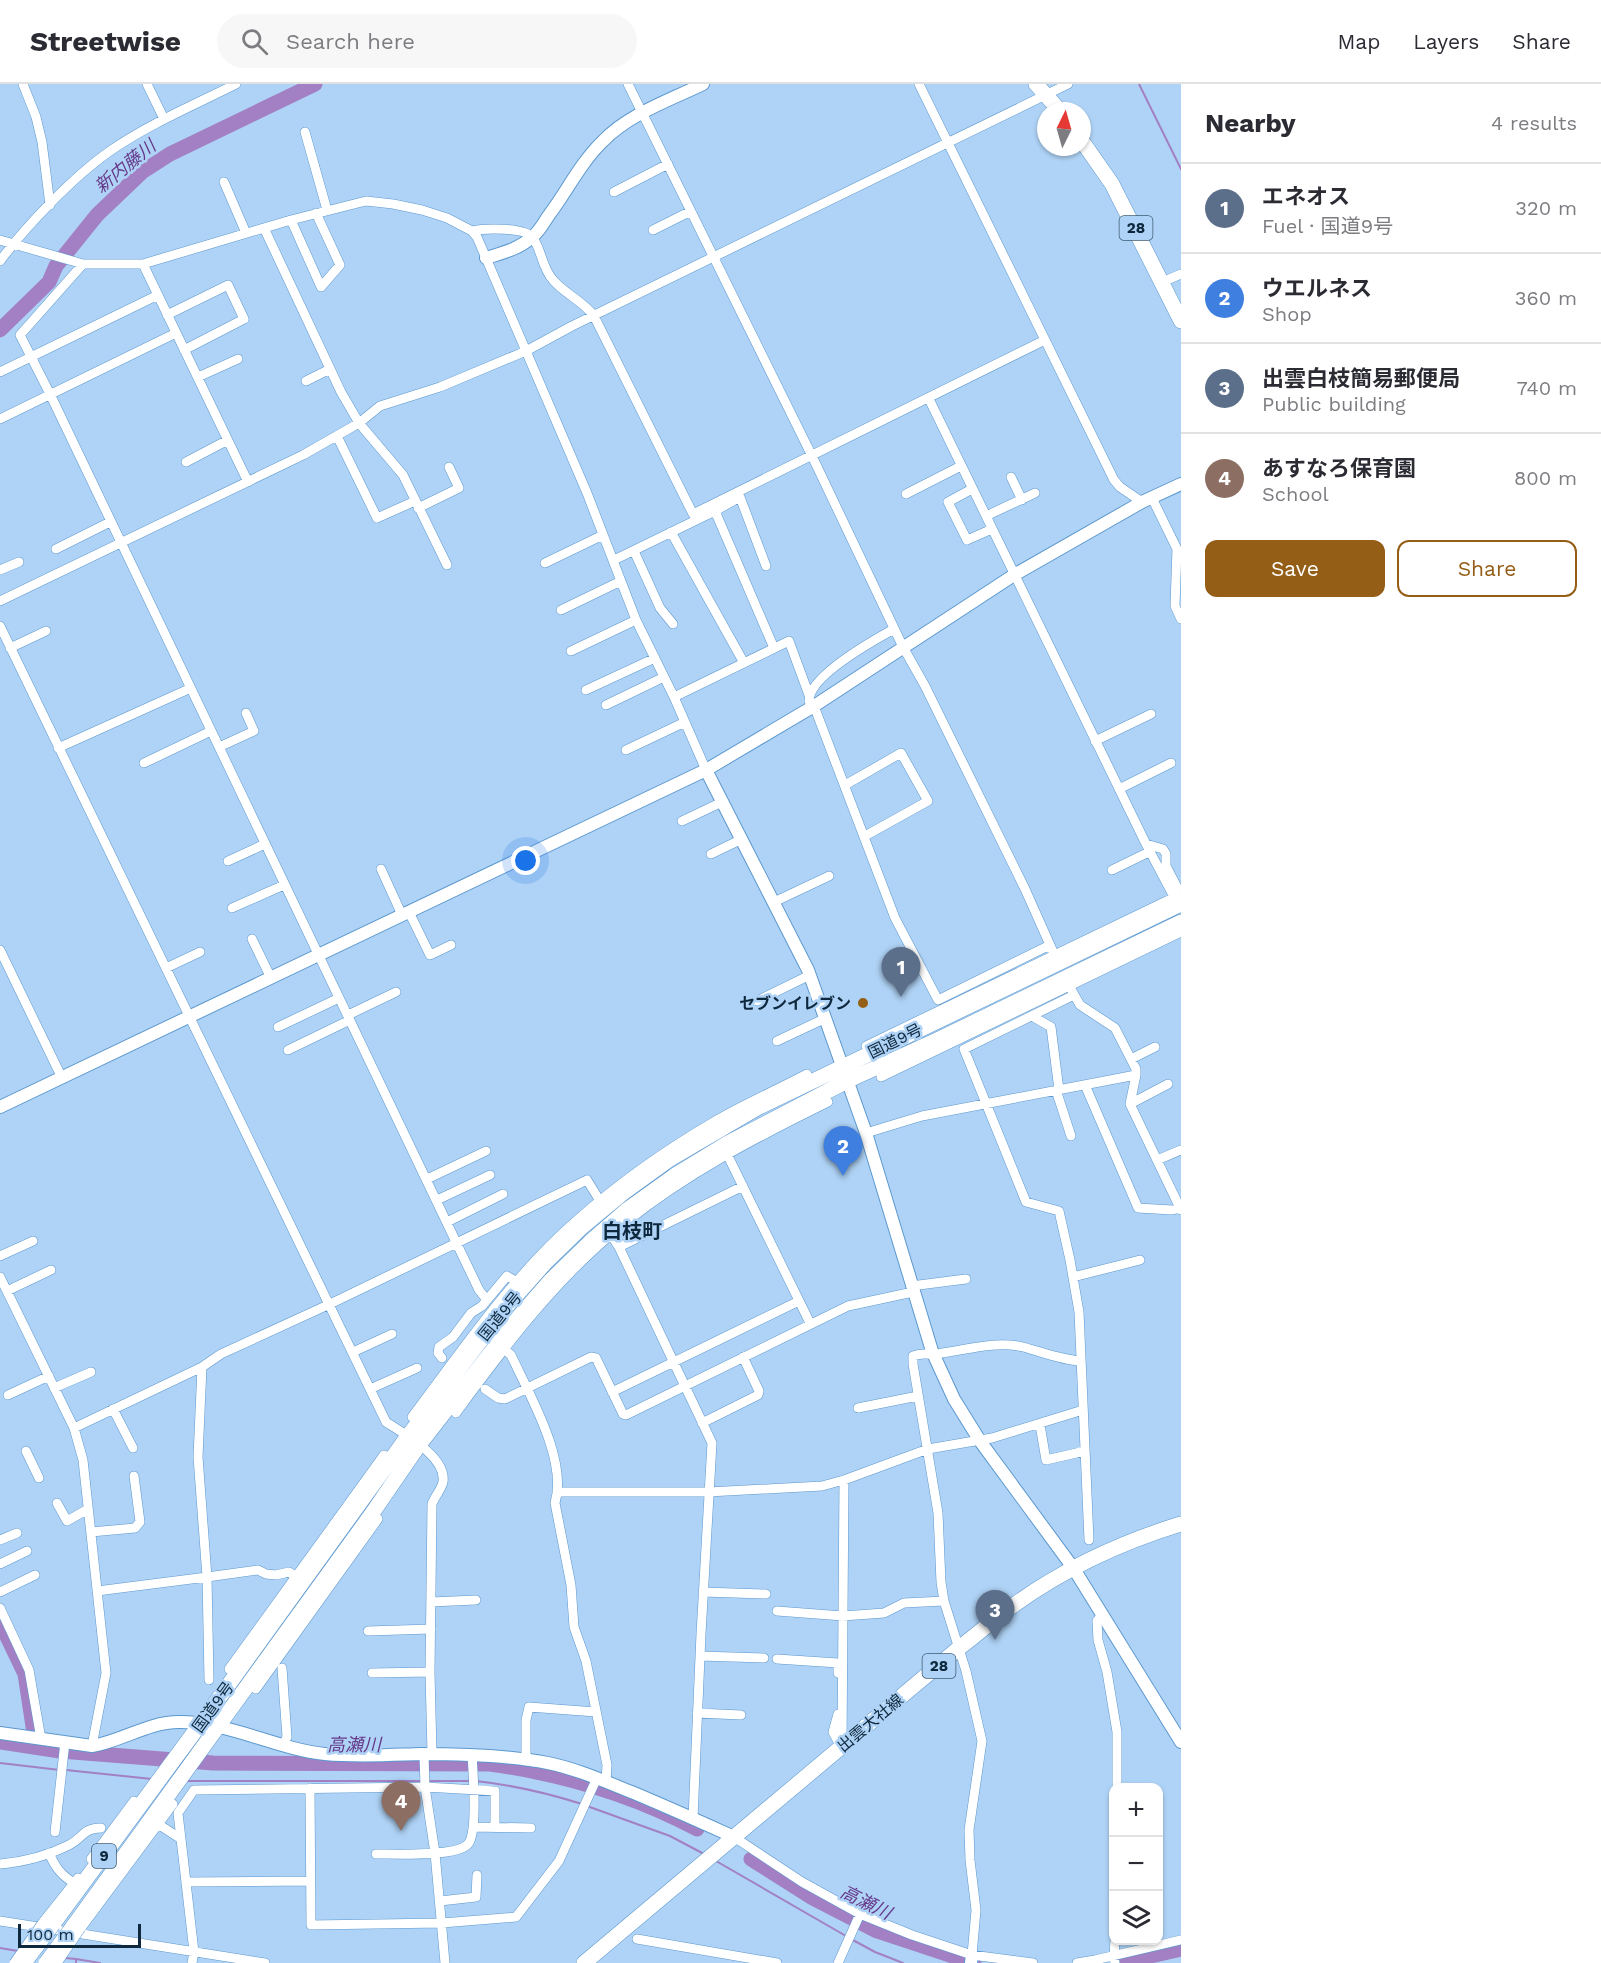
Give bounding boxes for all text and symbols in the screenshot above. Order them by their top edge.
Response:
search box [217,14,637,68]
text: Streetwise [30,25,181,58]
icon: search [238,25,271,58]
text: Search here [286,29,415,54]
text: Map [1337,29,1380,54]
text: Layers [1413,29,1479,54]
text: Share [1512,29,1571,54]
north arrow [1037,102,1091,156]
text: Nearby [1205,108,1296,138]
text: 4 results [1491,111,1577,135]
water label: 新内藤川 [90,134,161,197]
text: エネオス [1262,184,1350,209]
text: 1 [1220,196,1229,220]
text: 320 m [1515,196,1577,220]
text: Fuel · 国道9号 [1262,214,1393,238]
road number: 28 [1120,216,1152,240]
text: ウエルネス [1262,276,1372,301]
text: 2 [1219,286,1230,310]
text: 360 m [1515,286,1577,310]
text: Shop [1262,302,1312,326]
text: 出雲白枝簡易郵便局 [1262,366,1460,391]
text: 3 [1219,376,1230,400]
text: 740 m [1517,376,1577,400]
text: Public building [1262,392,1406,416]
text: あすなろ保育園 [1262,456,1416,481]
text: 4 [1218,466,1231,490]
text: 800 m [1514,466,1577,490]
text: School [1262,482,1329,506]
button: Save [1205,540,1385,597]
button: Share [1397,540,1577,597]
your location [511,846,540,875]
pin: 1 [882,948,920,997]
place label: セブンイレブン [739,994,851,1013]
marker: セブンイレブン [856,996,870,1010]
street label: 国道9号 [865,1020,925,1062]
pin: 2 [824,1126,862,1176]
district label: 白枝町 [602,1219,662,1243]
street label: 国道9号 [474,1288,526,1344]
pin: 3 [976,1590,1014,1640]
road number: 28 [922,1654,956,1678]
street label: 国道9号 [188,1678,238,1736]
street label: 出雲大社線 [833,1690,907,1756]
water label: 高瀬川 [327,1734,383,1755]
pin: 4 [382,1782,420,1831]
map controls [1109,1783,1163,1945]
button: + [1109,1783,1163,1837]
button: − [1109,1837,1163,1891]
road number: 9 [92,1844,116,1868]
water label: 高瀬川 [837,1881,897,1924]
button: layers [1109,1891,1163,1945]
scale bar [18,1921,141,1948]
text: 100 m [27,1925,74,1944]

